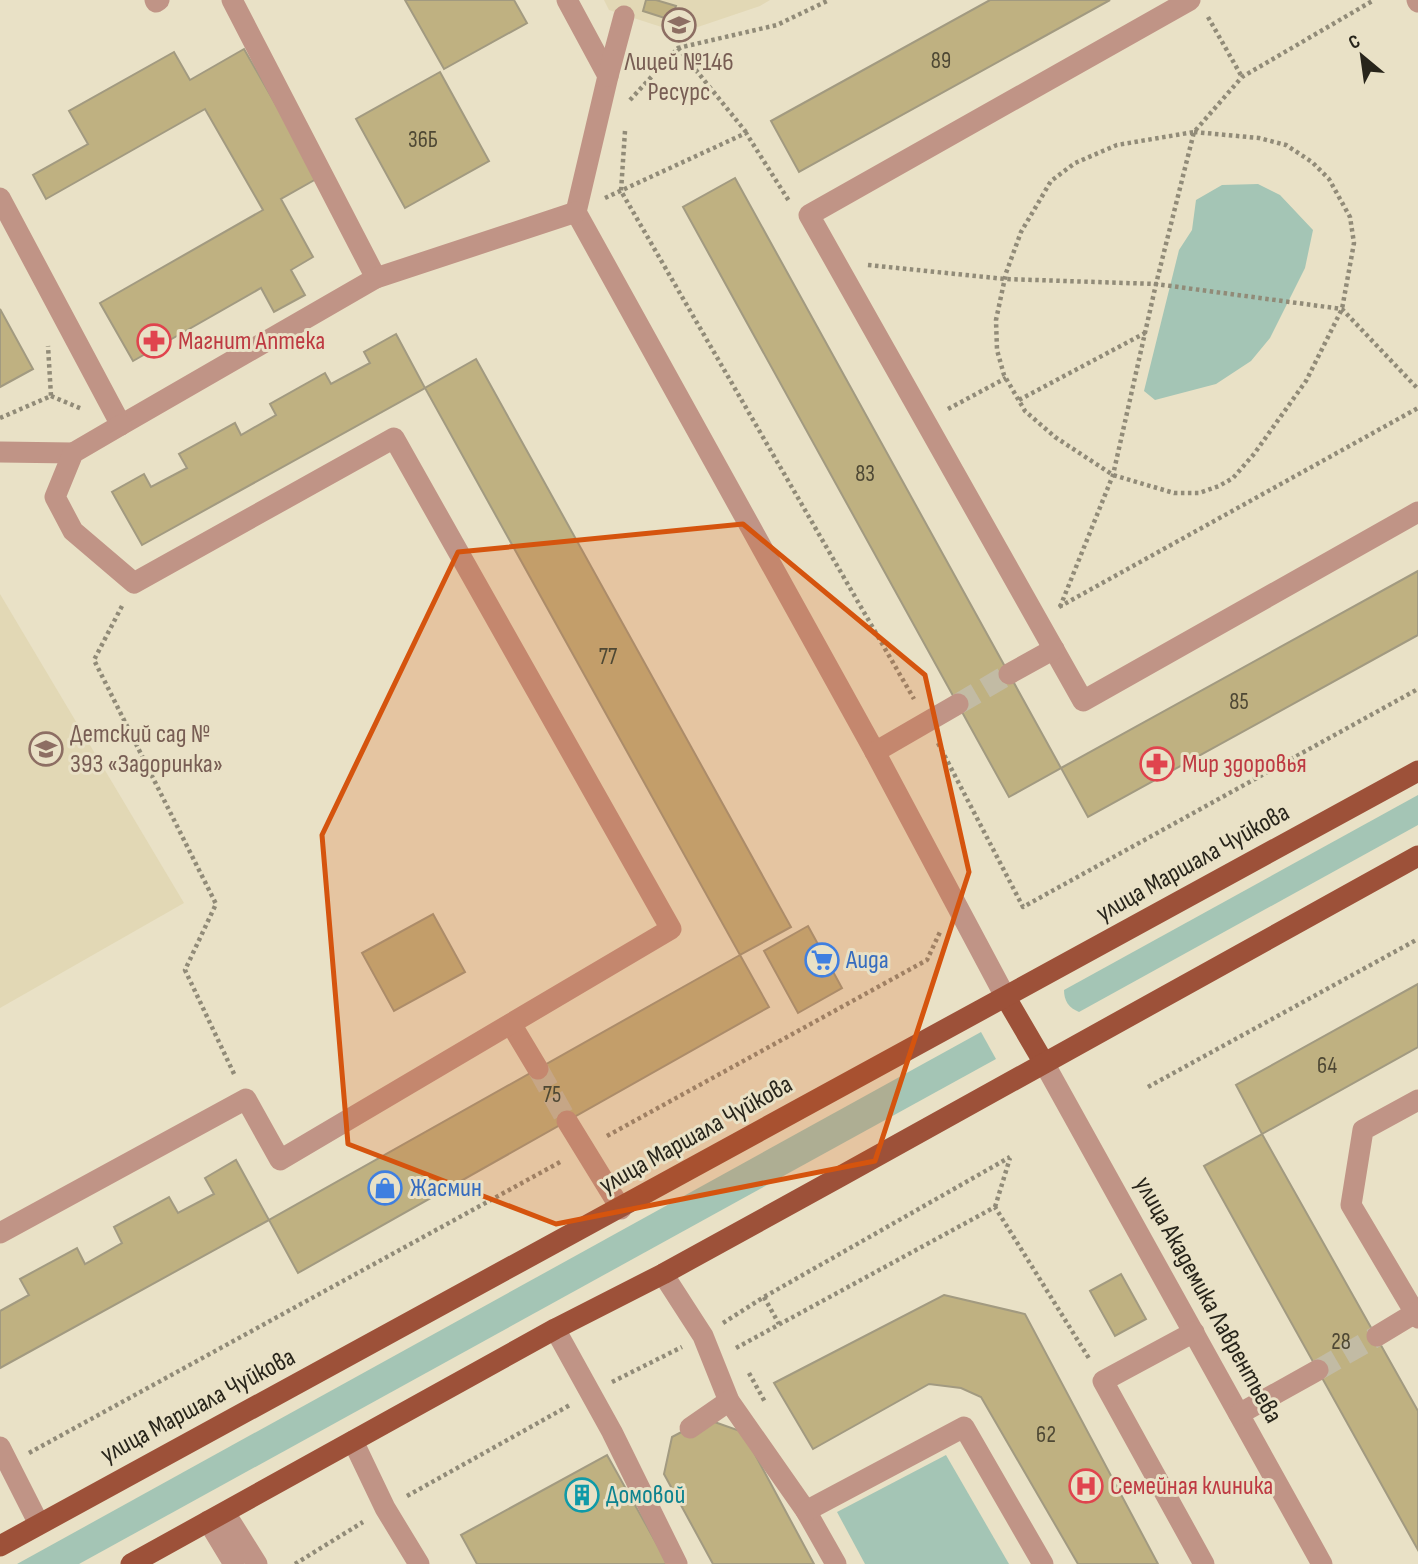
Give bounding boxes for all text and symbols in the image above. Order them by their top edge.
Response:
school or university icon: Лицей №146 Ресурс [660,6,698,44]
north arrow [1327,21,1397,91]
text: С [1345,30,1365,55]
place label: Лицей №146 Ресурс [623,47,734,108]
house number: 89 [931,47,951,75]
house number: 36Б [408,126,438,154]
pharmacy icon: Магнит Аптека [135,322,173,360]
place label: Магнит Аптека [178,326,325,357]
house number: 83 [855,460,875,488]
house number: 77 [599,643,617,671]
house number: 85 [1229,688,1249,716]
place label: Детский сад № 393 «Задоринка» [70,719,223,780]
school or university icon: Детский сад № 393 «Задоринка» [27,730,65,768]
pharmacy icon: Мир здоровья [1138,745,1176,783]
place label: Мир здоровья [1182,749,1307,780]
street label: улица Маршала Чуйкова [1091,797,1295,929]
supermarket icon: Аида [803,941,841,979]
place label: Аида [845,945,889,976]
house number: 64 [1317,1052,1337,1080]
street label: улица Маршала Чуйкова [594,1069,798,1201]
house number: 75 [543,1081,561,1109]
shop icon: Жасмин [366,1169,404,1207]
street label: улица Академика Лаврентьева [1127,1171,1289,1429]
place label: Жасмин [410,1173,482,1204]
house number: 28 [1331,1328,1351,1356]
street label: улица Маршала Чуйкова [95,1342,301,1470]
house number: 62 [1036,1421,1056,1449]
hospital icon: Семейная клиника [1067,1467,1105,1505]
place label: Семейная клиника [1110,1471,1273,1502]
building icon: Домовой [563,1476,601,1514]
place label: Домовой [606,1480,685,1511]

